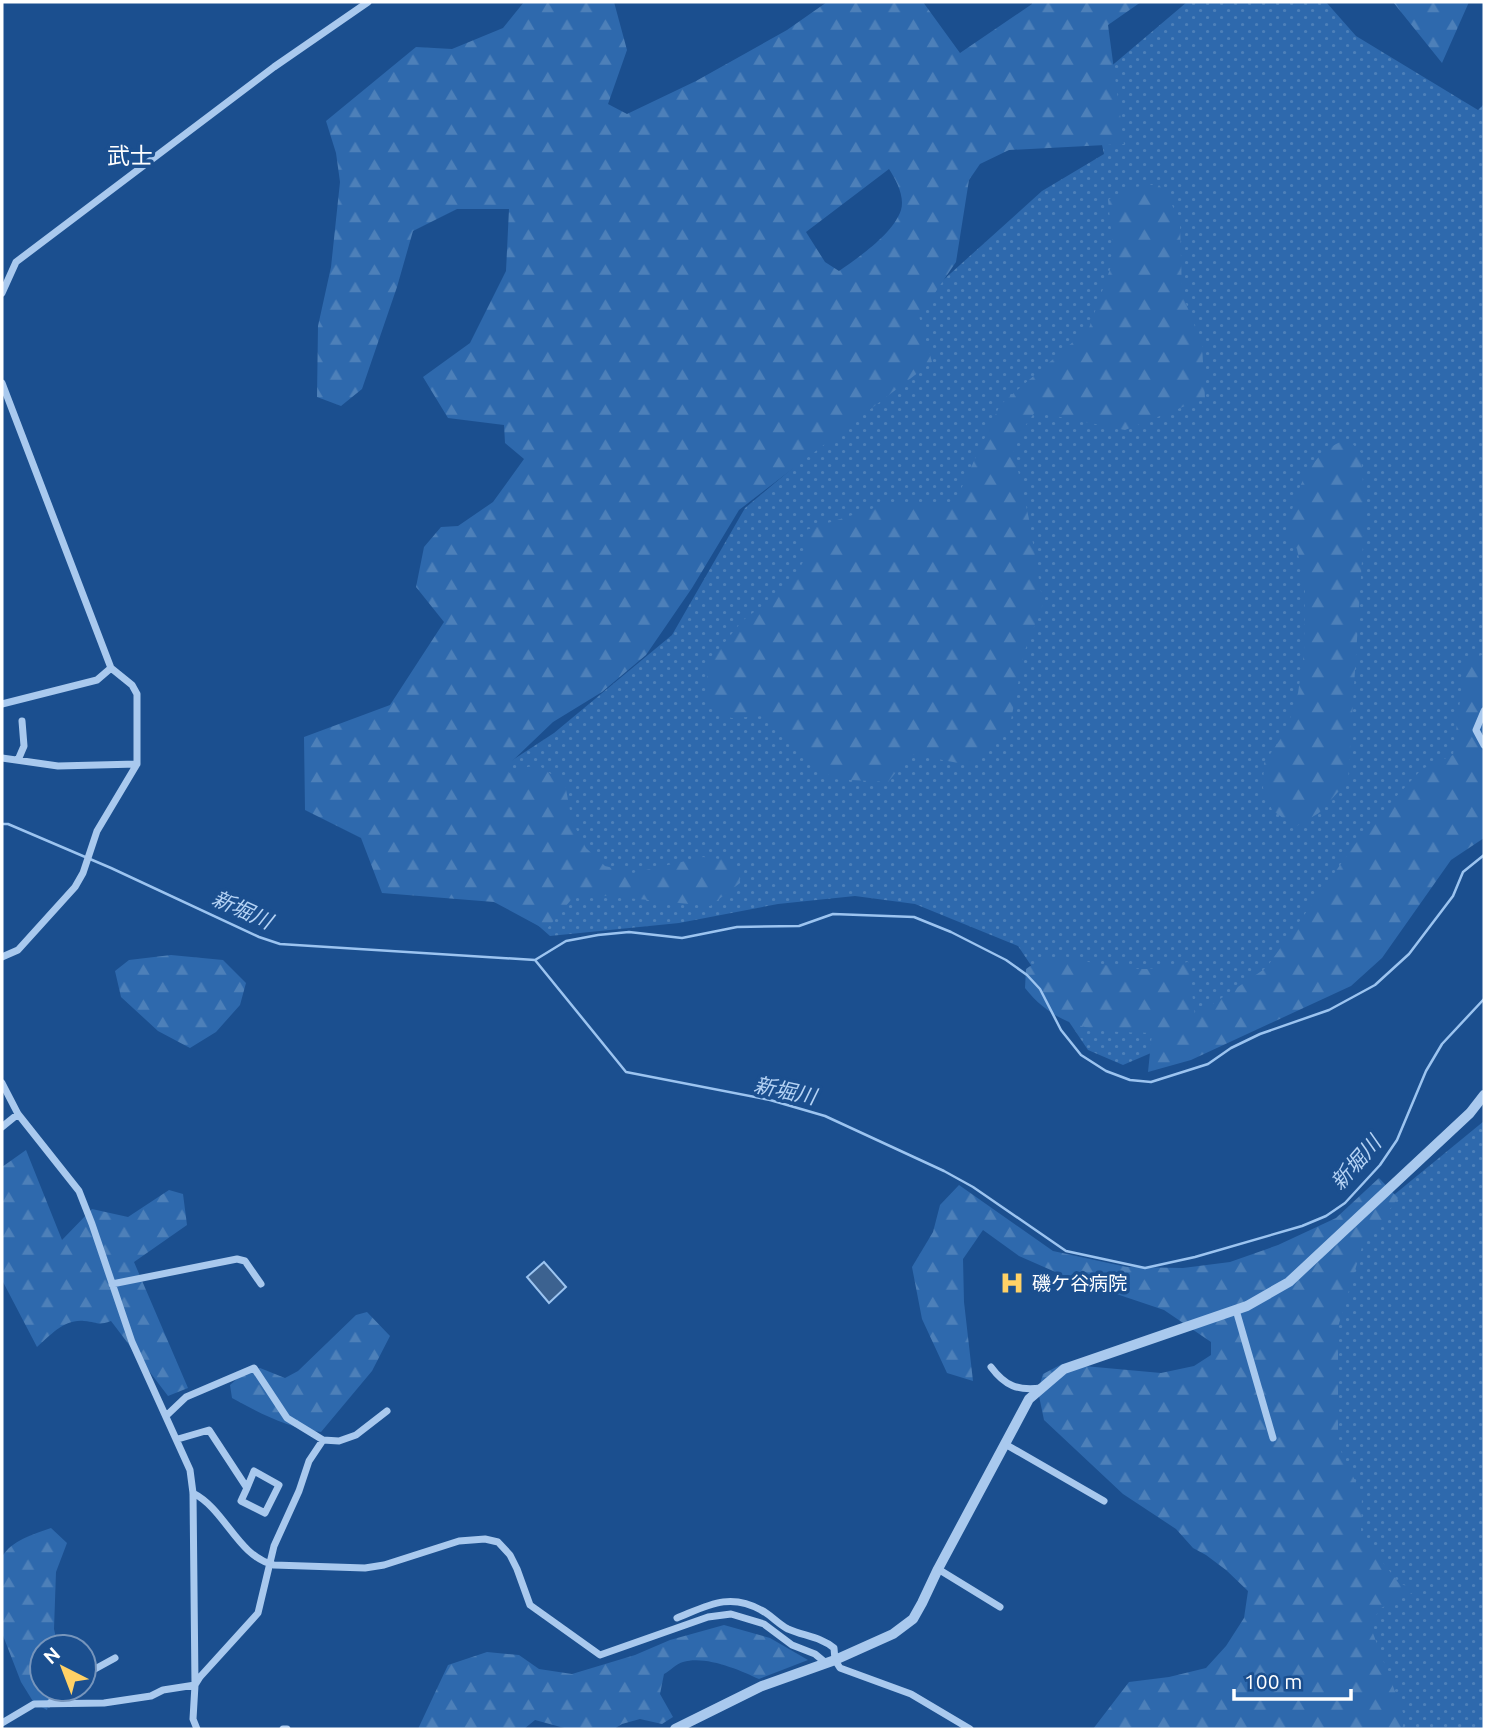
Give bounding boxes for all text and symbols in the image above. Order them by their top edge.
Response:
district label: 武士 [107,143,153,168]
water label: 新堀川 [209,885,278,934]
water label: 新堀川 [752,1072,820,1109]
water label: 新堀川 [1326,1129,1386,1194]
hospital icon: 磯ケ谷病院 [998,1269,1026,1297]
place label: 磯ケ谷病院 [1032,1272,1127,1294]
north arrow [28,1633,98,1703]
text: N [39,1642,64,1668]
scale bar [1234,1658,1351,1702]
text: 100 m [1244,1669,1302,1693]

